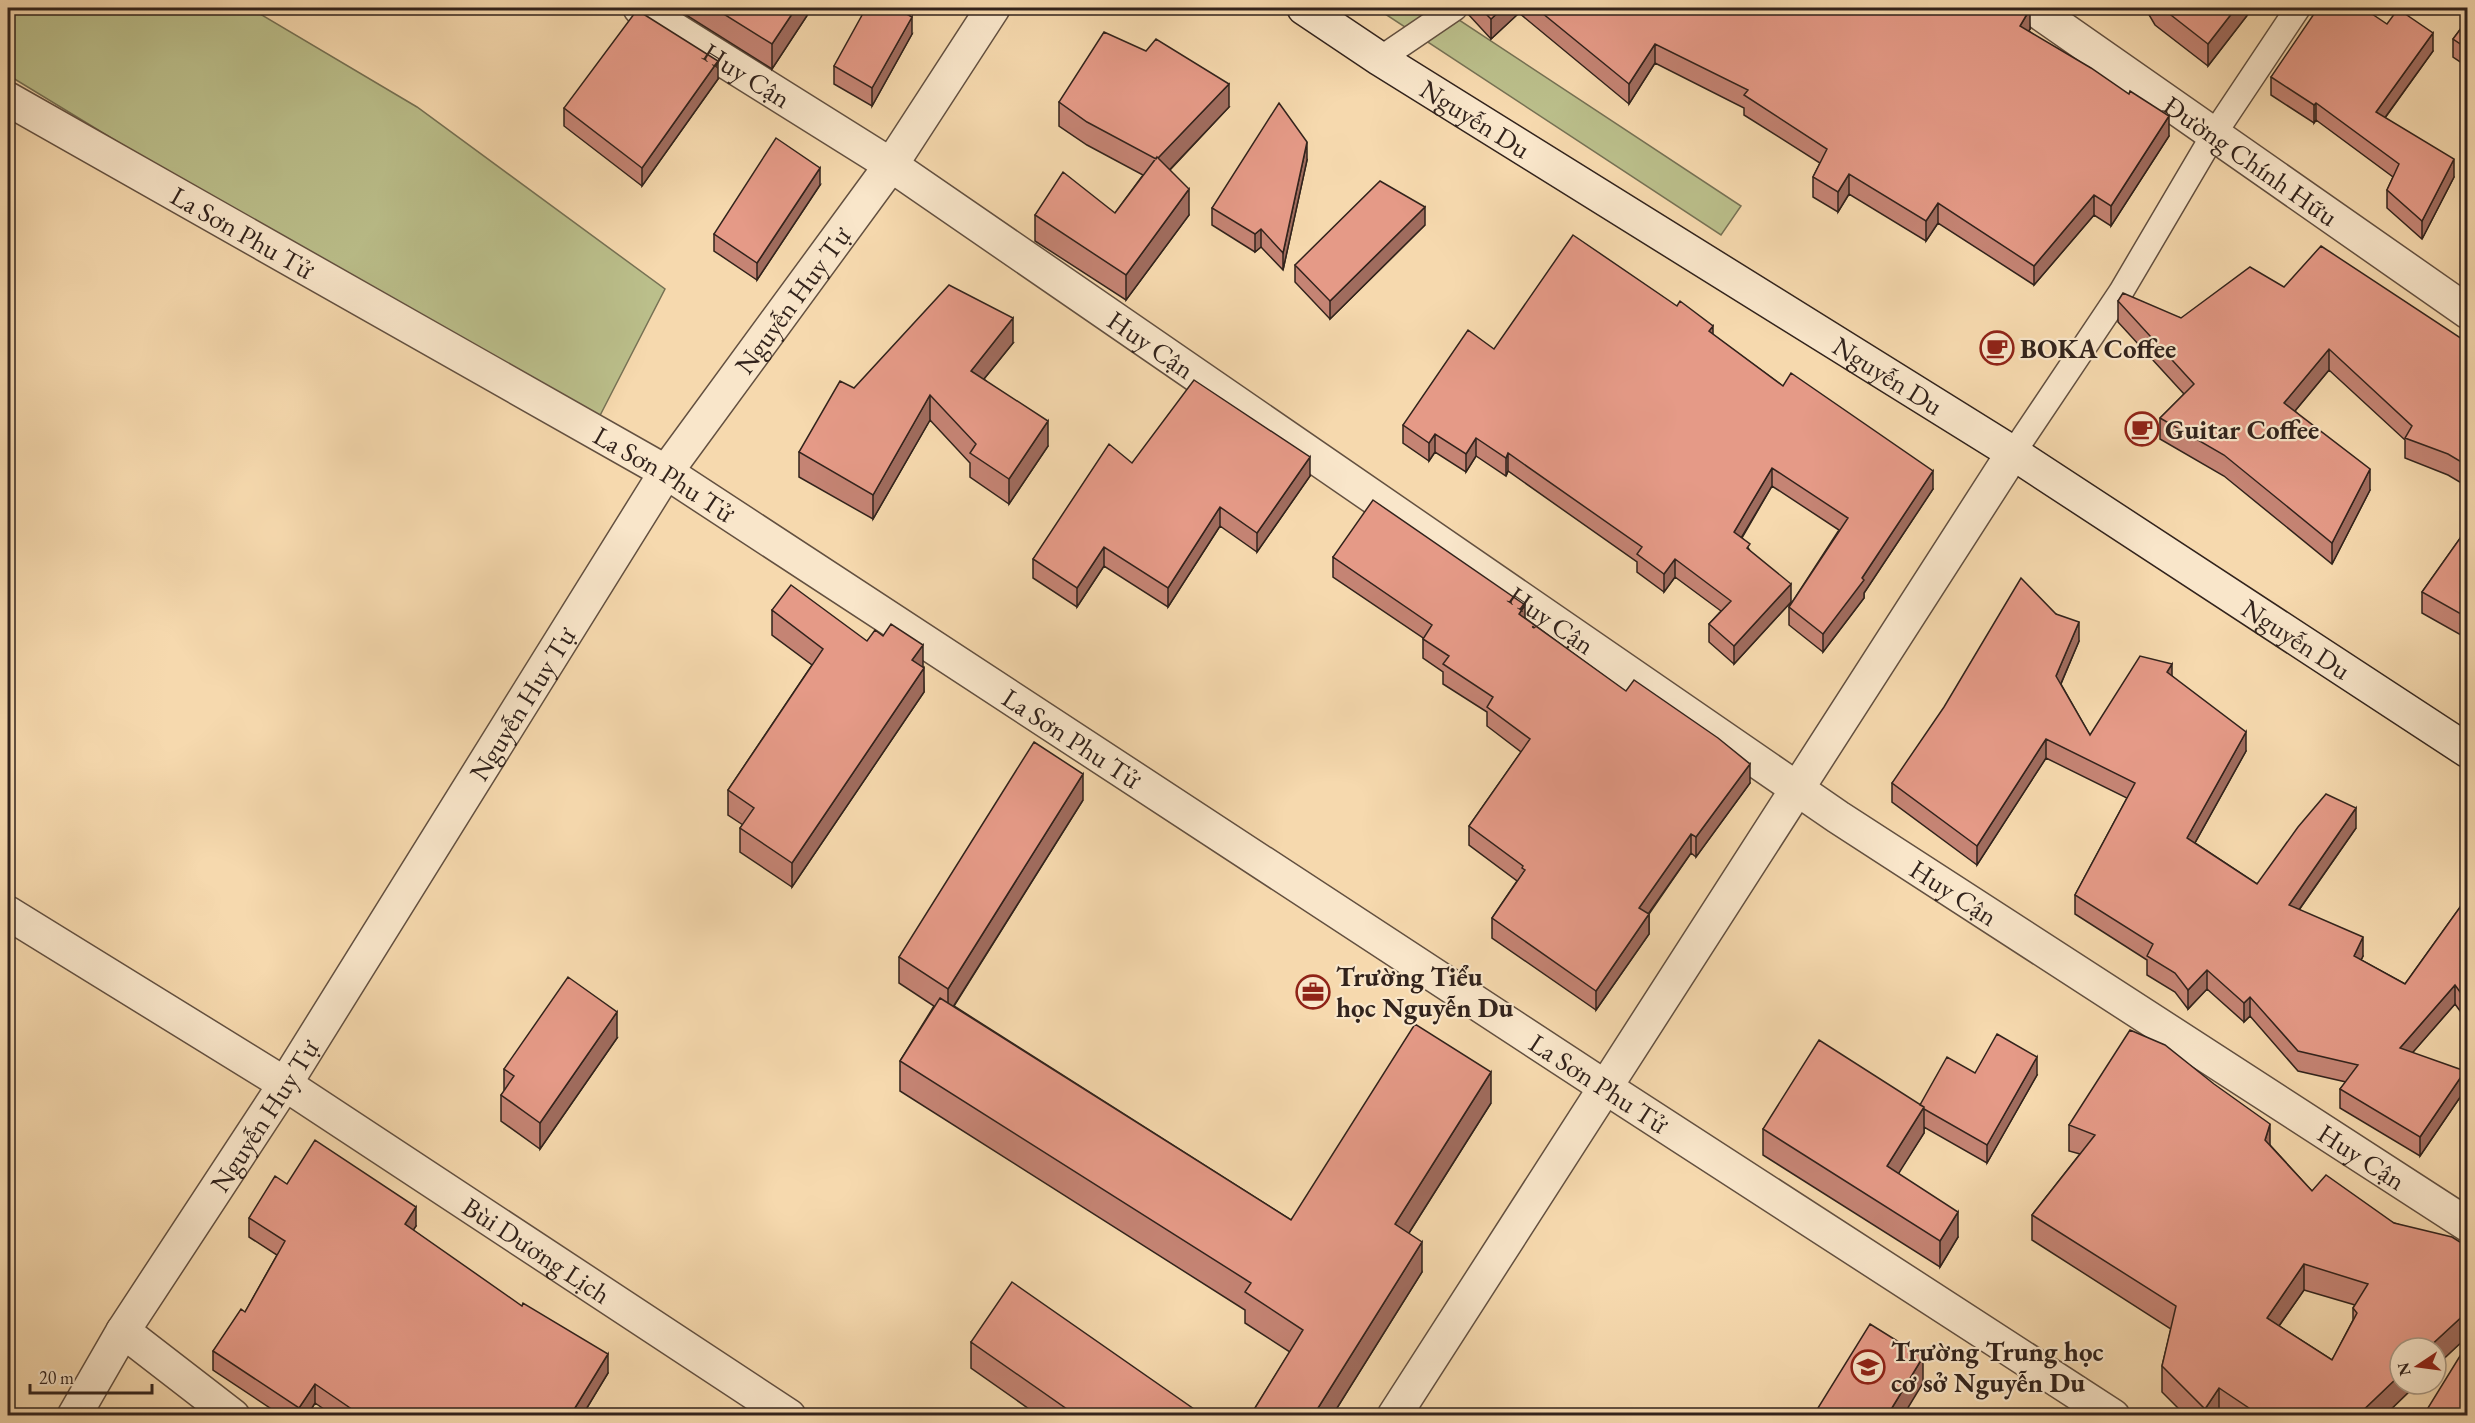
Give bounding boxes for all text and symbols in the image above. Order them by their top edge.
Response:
street label: Huy Cận [696,34,797,116]
street label: Nguyễn Du [1414,71,1537,166]
street label: Đường Chính Hữu [2157,87,2345,233]
street label: La Sơn Phu Tử [165,178,322,287]
street label: Nguyễn Huy Tự [726,218,859,381]
street label: Huy Cận [1101,302,1201,386]
street label: Nguyễn Du [1826,328,1950,423]
cafe icon: BOKA Coffee [1979,330,2015,366]
place label: BOKA Coffee [2020,331,2176,366]
cafe icon: Guitar Coffee [2124,411,2160,447]
place label: Guitar Coffee [2165,412,2319,447]
street label: La Sơn Phu Tử [588,417,743,531]
street label: Huy Cận [1501,578,1602,662]
street label: Nguyễn Du [2235,590,2358,687]
street label: Nguyễn Huy Tự [461,619,584,787]
street label: La Sơn Phu Tử [996,680,1149,797]
street label: Huy Cận [1904,851,2004,933]
place label: Trường Tiểu học Nguyễn Du [1336,959,1514,1025]
office icon: Trường Tiểu học Nguyễn Du [1295,974,1331,1010]
street label: La Sơn Phu Tử [1523,1025,1676,1142]
street label: Nguyễn Huy Tự [202,1031,327,1198]
street label: Huy Cận [2311,1115,2412,1198]
street label: Bùi Dương Lịch [456,1188,617,1311]
place label: Trường Trung học cơ sở Nguyễn Du [1891,1334,2104,1400]
north arrow [2388,1336,2448,1396]
school or university icon: Trường Trung học cơ sở Nguyễn Du [1850,1349,1886,1385]
scale bar [30,1357,152,1395]
text: N [2392,1361,2416,1378]
text: 20 m [39,1366,74,1389]

